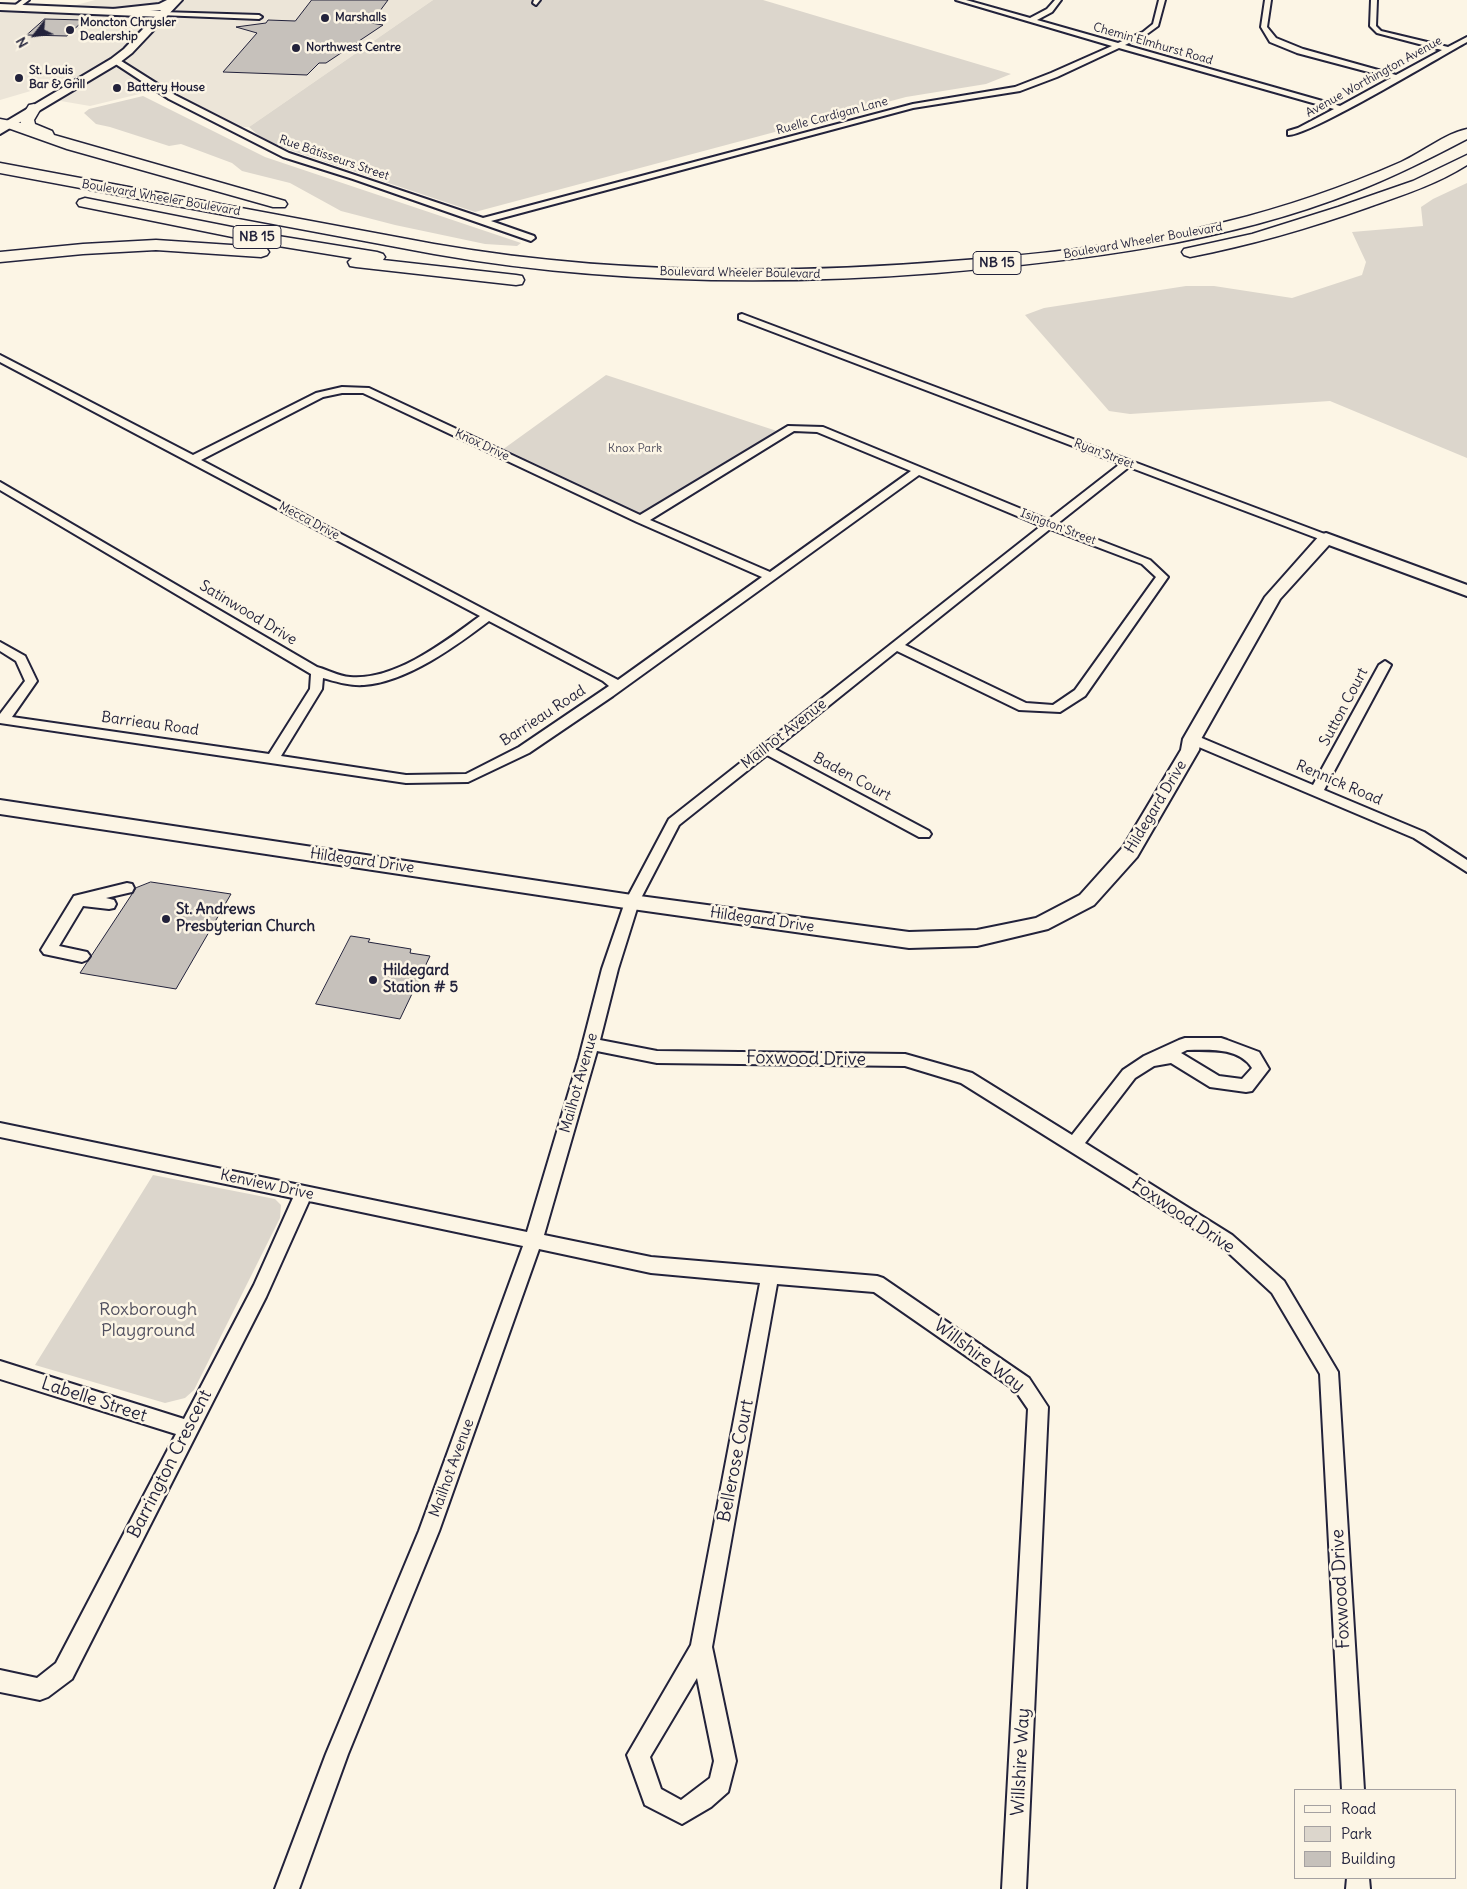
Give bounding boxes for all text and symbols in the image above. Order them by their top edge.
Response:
north arrow [10,10,60,60]
place label: Marshalls [335,11,386,25]
marker: Marshalls [319,12,331,24]
place label: Moncton Chrysler Dealership [80,16,176,44]
street label: Chemin Elmhurst Road [1091,20,1215,68]
marker: Moncton Chrysler Dealership [64,24,76,36]
text: N [12,34,32,51]
street label: Avenue Worthington Avenue [1303,34,1445,120]
place label: Northwest Centre [306,41,401,55]
marker: Northwest Centre [290,42,302,54]
place label: St. Louis Bar & Grill [29,64,85,92]
marker: St. Louis Bar & Grill [13,72,25,84]
place label: Battery House [127,81,205,95]
marker: Battery House [111,82,123,94]
street label: Ruelle Cardigan Lane [775,94,889,138]
street label: Rue Bâtisseurs Street [277,132,391,184]
street label: Boulevard Wheeler Boulevard [81,177,241,219]
street label: Boulevard Wheeler Boulevard [1063,220,1223,262]
road number: NB 15 [233,226,281,248]
road number: NB 15 [973,252,1021,274]
street label: Boulevard Wheeler Boulevard [659,264,821,282]
street label: Knox Drive [453,426,511,464]
street label: Ryan Street [1072,436,1136,472]
park label: Knox Park [608,442,662,456]
street label: Mecca Drive [276,499,342,543]
street label: Isington Street [1018,506,1098,548]
street label: Satinwood Drive [196,577,300,649]
street label: Sutton Court [1316,665,1372,749]
street label: Barrieau Road [497,682,589,750]
street label: Mailhot Avenue [738,695,830,773]
street label: Barrieau Road [100,708,200,740]
street label: Baden Court [810,749,894,805]
street label: Hildegard Drive [1121,757,1191,857]
street label: Rennick Road [1293,757,1385,809]
street label: Hildegard Drive [309,845,415,877]
place label: St. Andrews Presbyterian Church [176,901,315,936]
street label: Hildegard Drive [709,904,815,936]
marker: St. Andrews Presbyterian Church [160,913,172,925]
place label: Hildegard Station # 5 [383,962,458,997]
marker: Hildegard Station # 5 [367,974,379,986]
street label: Mailhot Avenue [556,1031,602,1135]
street label: Foxwood Drive [746,1047,866,1071]
street label: Kenview Drive [219,1166,315,1204]
street label: Foxwood Drive [1127,1174,1239,1258]
park label: Roxborough Playground [99,1299,197,1342]
street label: Willshire Way [929,1315,1029,1397]
street label: Labelle Street [39,1373,149,1427]
street label: Barrington Crescent [123,1386,217,1542]
street label: Bellerose Court [714,1398,758,1524]
street label: Mailhot Avenue [426,1416,478,1520]
street label: Foxwood Drive [1327,1529,1355,1649]
street label: Willshire Way [1007,1707,1035,1817]
legend [1294,1789,1457,1879]
text: Road [1341,1799,1376,1818]
text: Park [1341,1824,1372,1843]
text: Building [1341,1849,1396,1868]

